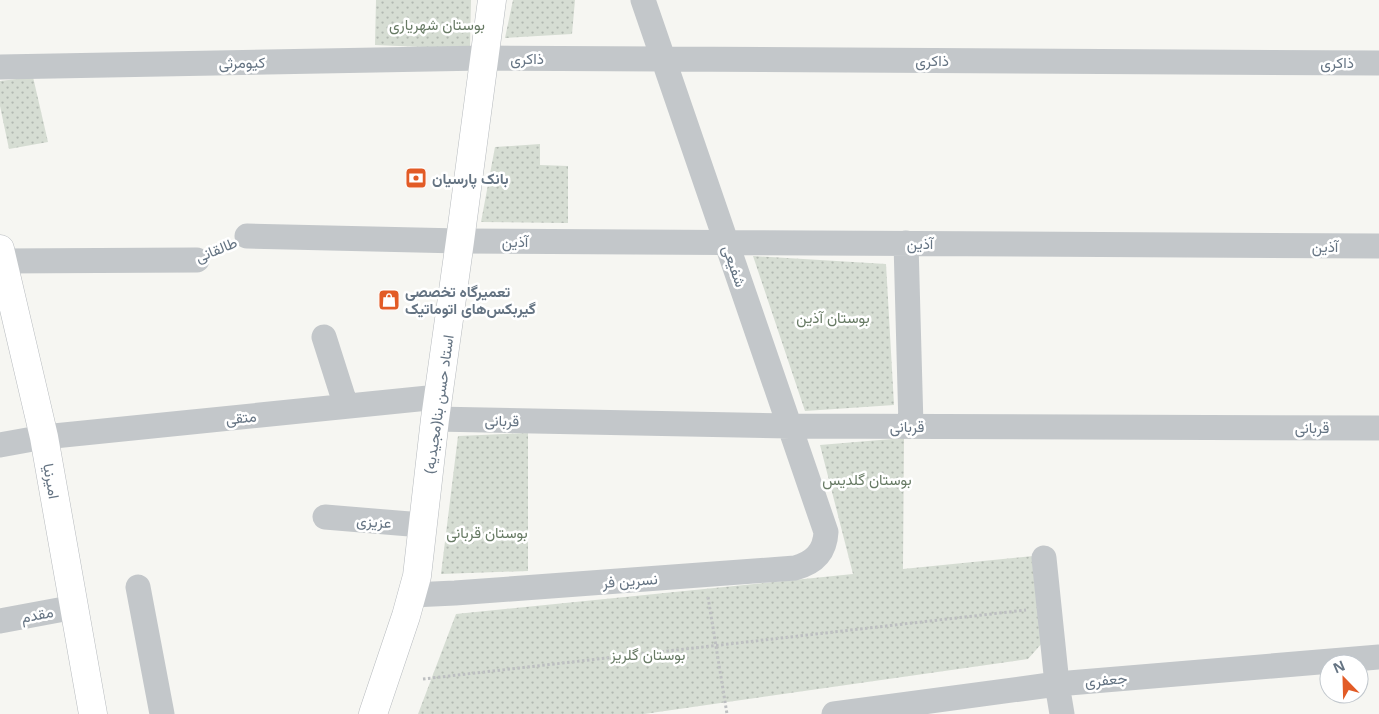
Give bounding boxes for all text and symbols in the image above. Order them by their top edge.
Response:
park label: بوستان شهریاری [389,14,485,35]
street label: ذاکری [510,48,544,69]
street label: ذاکری [915,50,949,71]
street label: کیومرثی [218,52,266,73]
street label: ذاکری [1320,52,1354,73]
bank icon: بانک پارسیان [404,166,428,190]
place label: بانک پارسیان [432,168,508,189]
street label: آذین [502,231,530,252]
street label: طالقانی [192,232,240,267]
street label: آذین [907,233,935,254]
street label: آذین [1312,236,1340,257]
street label: شفیعی [718,242,752,290]
place label: تعمیرگاه تخصصی گیربکس‌های اتوماتیک [405,281,536,318]
shop icon: تعمیرگاه تخصصی گیربکس‌های اتوماتیک [377,288,401,312]
park label: بوستان آذین [796,307,870,328]
street label: استاد حسن بنا(مجیدیه) [418,333,459,475]
street label: متقی [225,405,258,430]
street label: قربانی [484,410,520,431]
street label: قربانی [890,416,924,437]
street label: قربانی [1295,417,1329,438]
street label: امیرنیا [39,462,65,500]
park label: بوستان گلدیس [822,469,912,490]
street label: عزیزی [356,510,392,533]
park label: بوستان قربانی [446,522,528,543]
street label: نسرین فر [601,568,658,593]
street label: مقدم [19,601,55,628]
park label: بوستان گلریز [610,644,685,664]
north arrow [1319,654,1369,704]
text: N [1330,656,1348,678]
street label: جعفری [1084,667,1128,692]

